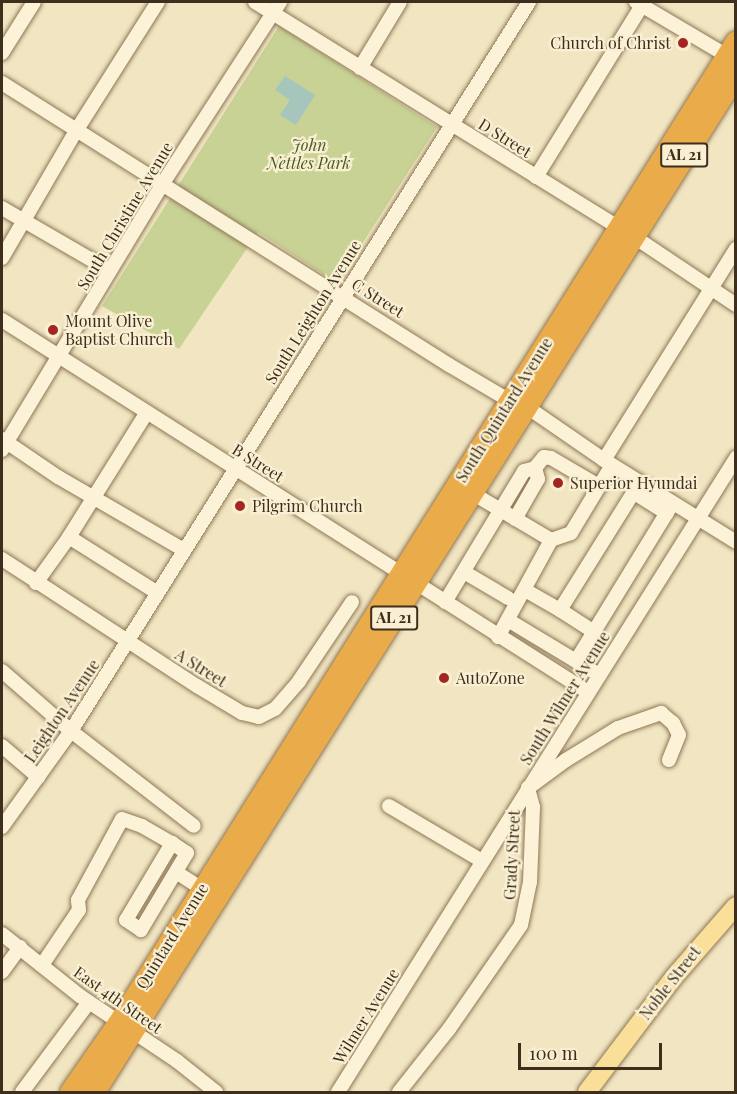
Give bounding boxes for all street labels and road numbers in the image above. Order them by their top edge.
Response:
street label: D Street [475,114,535,162]
street label: South Christine Avenue [73,138,177,294]
road number: AL 21 [660,143,708,167]
street label: South Leighton Avenue [261,236,365,388]
street label: C Street [348,275,408,321]
street label: South Quintard Avenue [451,334,557,486]
street label: B Street [229,440,287,486]
road number: AL 21 [370,606,418,630]
street label: South Wilmer Avenue [516,627,614,769]
street label: A Street [172,645,230,691]
street label: Leighton Avenue [20,656,104,766]
street label: Grady Street [500,809,524,901]
street label: Quintard Avenue [132,879,212,993]
street label: Noble Street [635,942,705,1024]
street label: East 4th Street [70,962,166,1038]
street label: Wilmer Avenue [329,964,403,1068]

